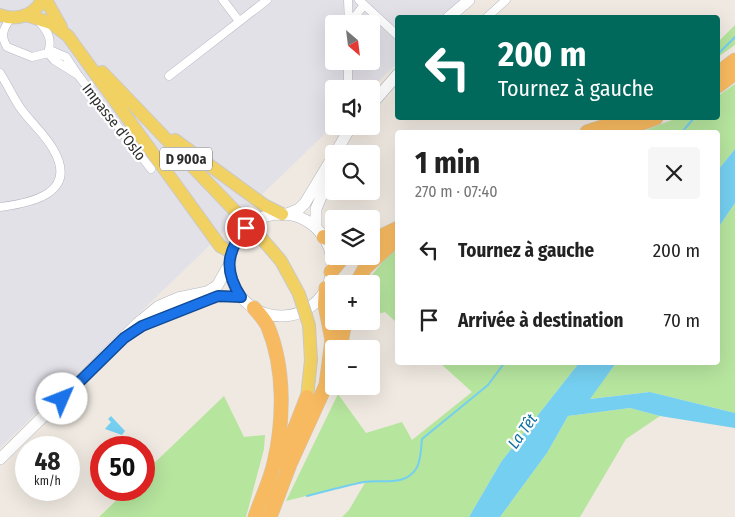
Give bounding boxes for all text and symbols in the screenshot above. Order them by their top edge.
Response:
north arrow [325,15,380,70]
map controls [325,15,380,395]
text: 200 m [498,33,586,75]
icon: left [415,35,480,100]
text: Tournez à gauche [498,75,654,102]
street label: Impasse d'Oslo [78,80,150,164]
button: sound [325,80,380,135]
button: search [325,145,380,200]
text: 1 min [415,145,480,181]
button: close [648,147,700,199]
road number: D 900a [160,148,212,170]
text: 270 m · 07:40 [415,182,497,201]
pin [225,207,267,249]
button: layers [325,210,380,265]
icon: arrive [232,214,260,242]
icon: left [415,236,443,264]
text: Tournez à gauche [458,239,594,262]
text: 200 m [653,239,700,262]
button: + [325,275,380,330]
icon: arrive [415,306,443,334]
text: Arrivée à destination [458,309,624,332]
text: 70 m [664,309,700,332]
button: − [325,340,380,395]
position arrow [35,372,87,424]
water label: La Têt [504,410,542,452]
speed limit sign: 50 [90,436,155,501]
text: 48 [34,447,61,477]
text: km/h [34,474,61,488]

